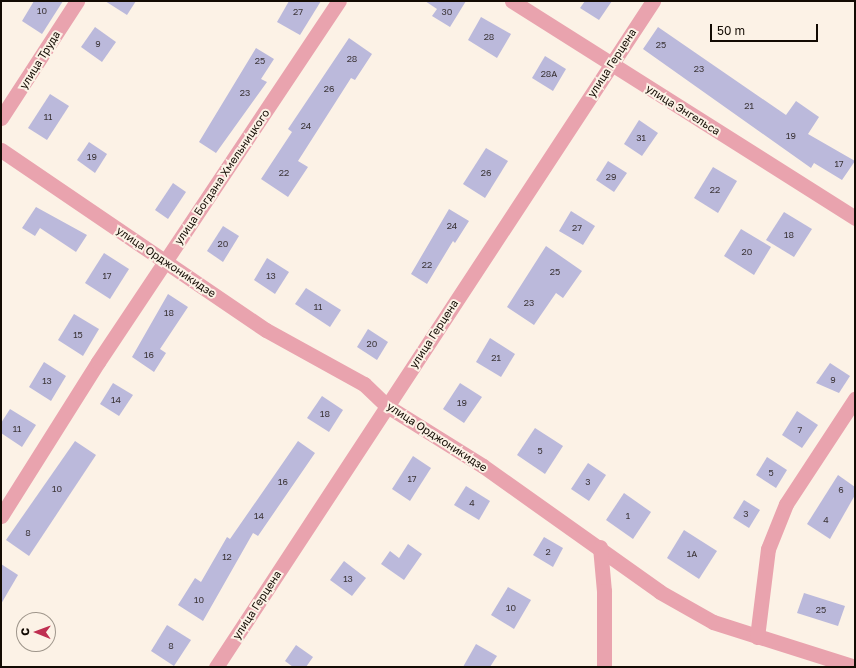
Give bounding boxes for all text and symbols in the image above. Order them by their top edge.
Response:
house number: 10 [37,6,47,16]
house number: 27 [293,7,303,17]
house number: 30 [442,7,452,17]
scale bar [712,16,820,42]
text: 50 m [717,23,745,38]
street label: улица Герцена [585,26,639,100]
street label: улица Труда [17,28,63,92]
house number: 28 [484,32,494,42]
house number: 9 [95,39,101,49]
house number: 25 [656,40,666,50]
house number: 28 [347,54,357,64]
house number: 25 [255,56,265,66]
house number: 23 [694,64,704,74]
house number: 28А [541,69,557,79]
street label: улица Энгельса [643,82,723,138]
house number: 26 [324,84,334,94]
house number: 23 [240,88,250,98]
house number: 21 [744,101,754,111]
street label: улица Богдана Хмельницкого [172,107,272,247]
house number: 11 [44,112,52,122]
house number: 24 [301,121,311,131]
house number: 19 [786,131,796,141]
house number: 31 [636,133,646,143]
house number: 19 [87,152,97,162]
house number: 17 [834,159,844,169]
house number: 22 [279,168,289,178]
house number: 26 [481,168,491,178]
house number: 29 [606,172,616,182]
house number: 22 [710,185,720,195]
house number: 24 [447,221,457,231]
house number: 27 [572,223,582,233]
street label: улица Орджоникидзе [114,224,218,300]
house number: 18 [784,230,794,240]
house number: 20 [218,239,228,249]
house number: 20 [742,247,752,257]
house number: 22 [422,260,432,270]
house number: 25 [550,267,560,277]
house number: 17 [102,271,112,281]
house number: 13 [266,271,276,281]
street label: улица Герцена [407,297,461,371]
house number: 23 [524,298,534,308]
house number: 11 [314,302,322,312]
house number: 18 [164,308,174,318]
house number: 15 [73,330,83,340]
house number: 20 [367,339,377,349]
house number: 16 [144,350,154,360]
house number: 21 [491,353,501,363]
house number: 9 [830,375,836,385]
house number: 13 [42,376,52,386]
house number: 14 [111,395,121,405]
house number: 19 [457,398,467,408]
street label: улица Орджоникидзе [384,400,490,474]
house number: 18 [320,409,330,419]
house number: 11 [13,424,21,434]
house number: 7 [798,425,802,435]
house number: 5 [537,446,543,456]
house number: 5 [768,468,774,478]
house number: 17 [407,474,417,484]
house number: 16 [278,477,288,487]
house number: 3 [585,477,591,487]
house number: 10 [52,484,62,494]
house number: 6 [838,485,844,495]
house number: 4 [469,498,475,508]
house number: 3 [743,509,749,519]
house number: 14 [254,511,264,521]
house number: 1 [626,511,630,521]
house number: 4 [823,515,829,525]
house number: 8 [25,528,31,538]
house number: 2 [545,547,551,557]
house number: 1А [687,549,697,559]
house number: 12 [222,552,232,562]
street label: улица Герцена [230,568,284,642]
house number: 13 [343,574,353,584]
house number: 10 [194,595,204,605]
house number: 10 [506,603,516,613]
house number: 25 [816,605,826,615]
north arrow [16,612,56,652]
text: С [18,628,31,636]
house number: 8 [168,641,174,651]

